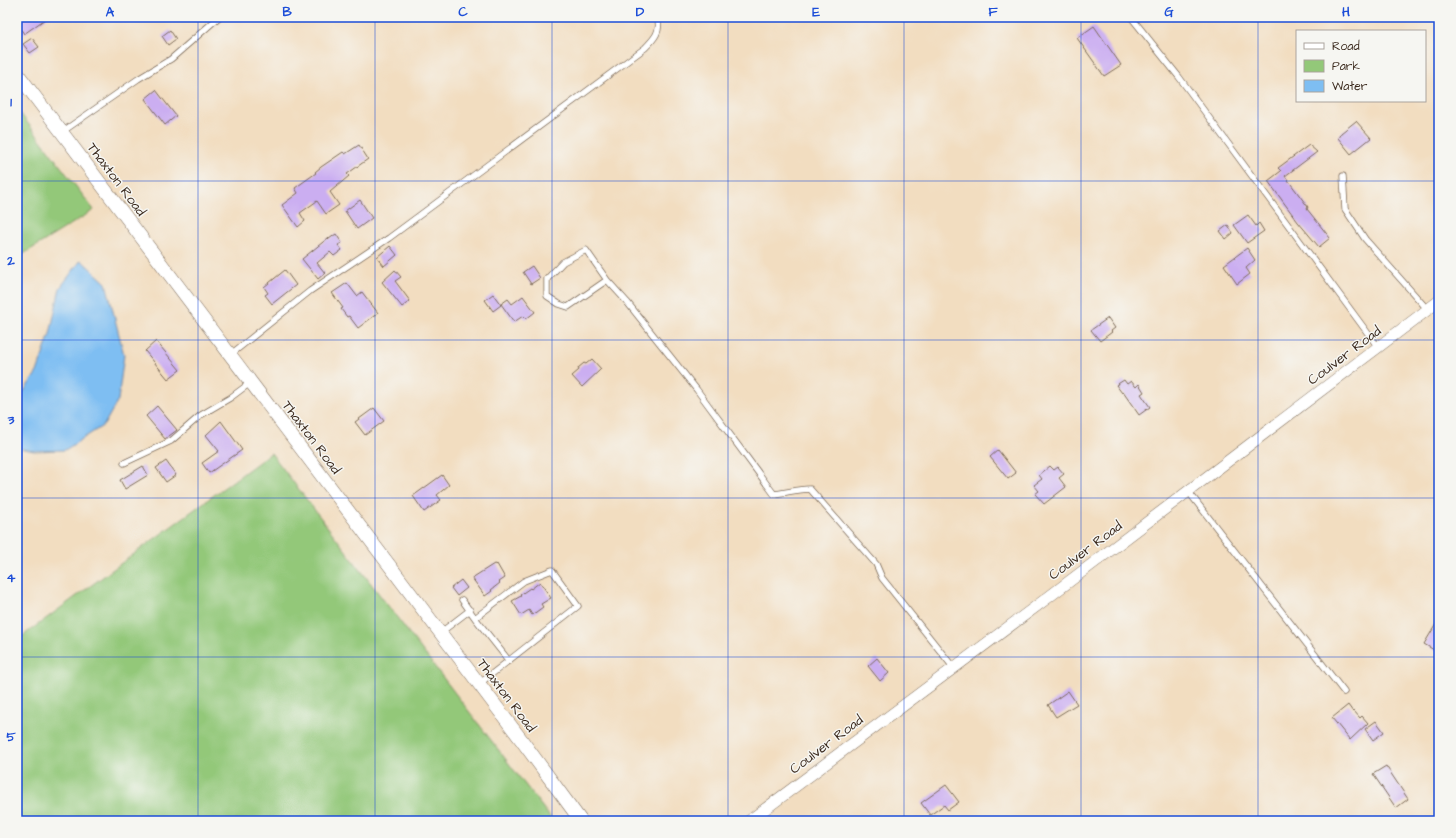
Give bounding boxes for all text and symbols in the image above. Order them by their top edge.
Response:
text: A [106,3,115,21]
text: B [282,3,292,21]
text: C [458,3,468,21]
text: D [636,3,645,21]
text: E [812,3,820,21]
text: F [988,3,998,21]
text: G [1164,3,1174,21]
text: H [1342,3,1350,21]
legend [1296,30,1426,102]
text: Road [1332,38,1360,55]
text: Park [1332,58,1360,75]
text: Water [1332,78,1368,95]
text: 1 [10,93,12,111]
street label: Thaxton Road [82,139,151,221]
text: 2 [6,252,15,270]
street label: Coulver Road [1304,322,1386,390]
street label: Thaxton Road [277,397,346,479]
text: 3 [7,411,15,429]
street label: Coulver Road [1045,517,1127,585]
text: 4 [7,569,16,587]
street label: Thaxton Road [472,655,541,737]
street label: Coulver Road [786,711,868,779]
text: 5 [6,728,16,746]

